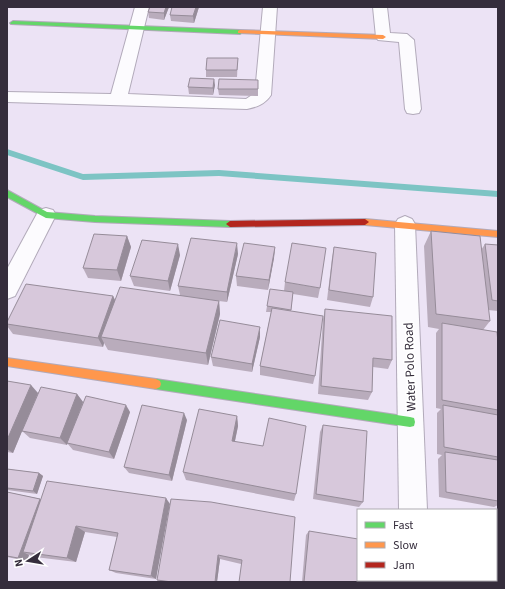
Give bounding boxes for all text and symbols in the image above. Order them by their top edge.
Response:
street label: Water Polo Road [399,322,421,412]
legend [357,509,497,581]
text: Fast [393,517,413,534]
text: Slow [393,537,418,554]
north arrow [8,541,48,581]
text: Jam [393,557,415,574]
text: N [11,558,27,568]

